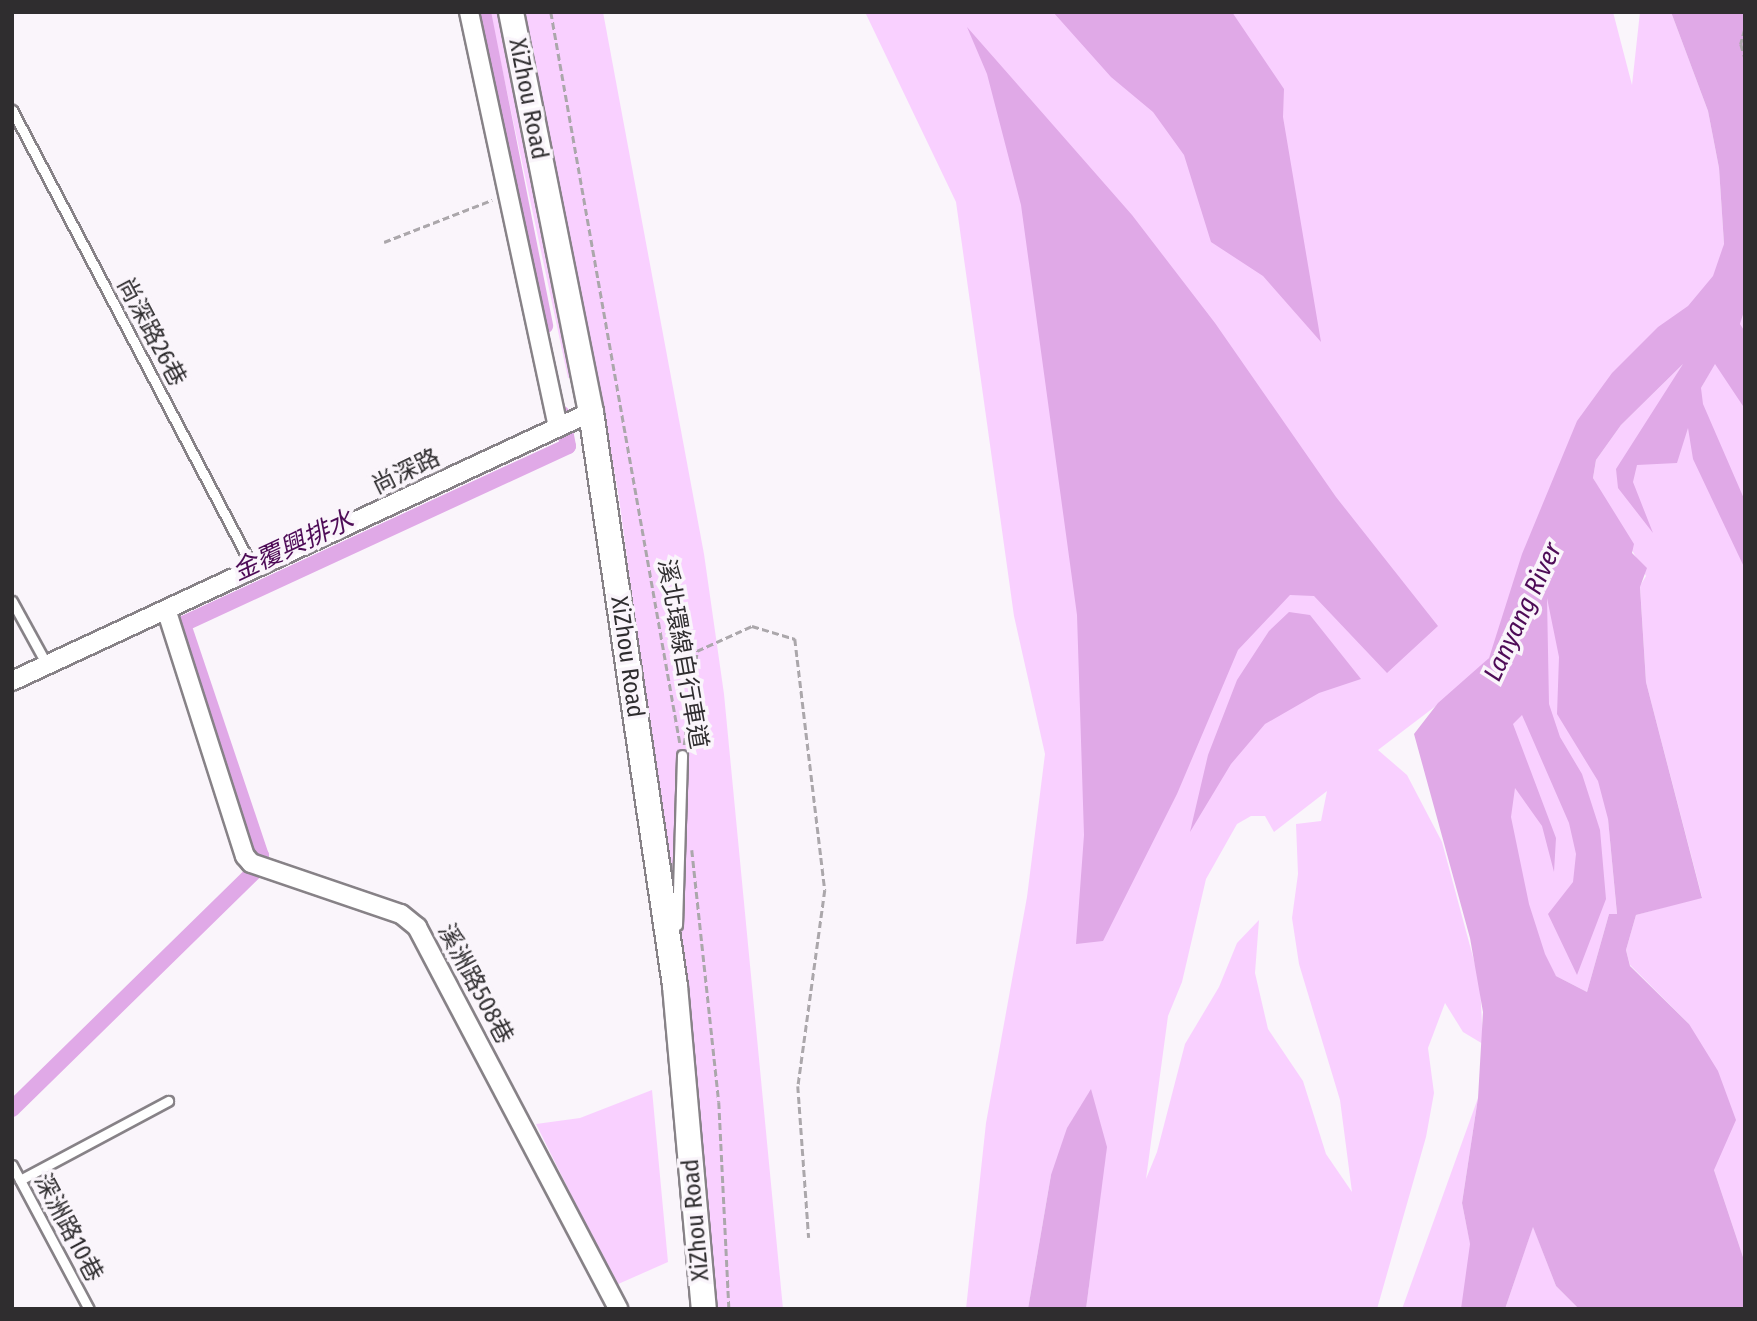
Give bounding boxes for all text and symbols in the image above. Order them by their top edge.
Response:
street label: XiZhou Road [502,36,554,162]
street label: 尚深路26巷 [110,273,192,391]
street label: 尚深路 [367,443,445,501]
water label: 金覆興排水 [227,504,359,588]
water label: Lanyang River [1477,538,1569,686]
street label: 溪北環線自行車道 [651,557,713,751]
street label: XiZhou Road [604,594,650,720]
street label: 溪洲路508巷 [431,919,519,1049]
street label: XiZhou Road [676,1158,716,1282]
street label: 深洲路10巷 [28,1169,108,1287]

